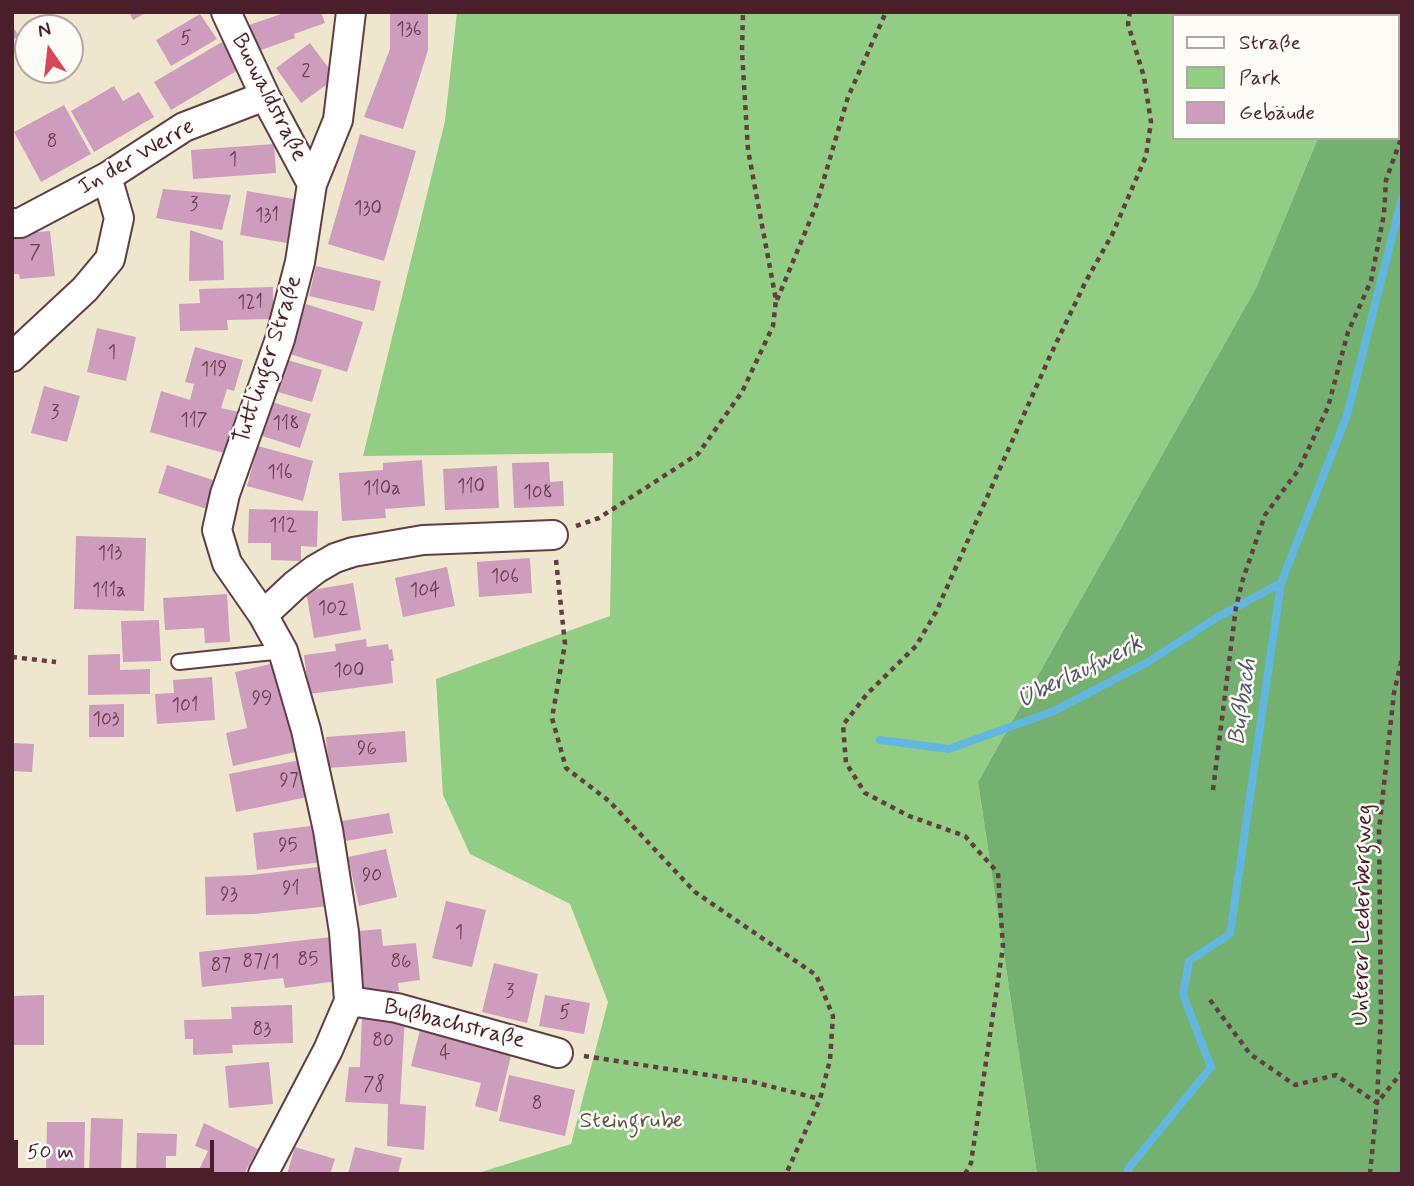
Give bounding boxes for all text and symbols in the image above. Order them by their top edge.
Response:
north arrow [14,14,84,84]
legend [1172,14,1400,140]
text: N [35,16,53,44]
house number: 136 [396,20,422,42]
house number: 5 [180,29,192,51]
text: Straße [1239,29,1301,57]
street label: Buowaldstraße [224,30,312,166]
house number: 2 [301,62,311,84]
text: Park [1239,64,1281,92]
text: Gebäude [1239,99,1315,127]
street label: In der Werre [74,114,200,202]
house number: 8 [47,132,57,154]
house number: 1 [229,150,237,172]
house number: 3 [190,195,198,217]
house number: 130 [354,199,382,221]
house number: 131 [255,206,279,228]
house number: 7 [29,243,41,265]
street label: Tuttlinger Straße [229,272,309,448]
house number: 121 [237,293,263,315]
house number: 1 [108,343,116,365]
house number: 119 [201,360,227,382]
house number: 3 [51,403,59,425]
house number: 117 [180,411,208,433]
house number: 118 [273,414,299,436]
house number: 116 [267,463,293,485]
house number: 110 [457,477,485,499]
house number: 110a [363,479,401,501]
house number: 108 [523,483,553,505]
house number: 112 [269,516,297,538]
house number: 113 [98,544,122,566]
house number: 106 [491,567,519,589]
house number: 111a [92,581,126,603]
house number: 104 [410,581,440,603]
house number: 102 [318,599,348,621]
water label: Überlaufwerk [1012,630,1148,716]
water label: Bußbach [1224,657,1264,747]
house number: 100 [334,661,364,683]
house number: 99 [252,689,272,711]
house number: 101 [172,696,198,718]
house number: 103 [92,710,120,732]
house number: 96 [357,739,377,761]
house number: 97 [280,771,298,793]
street label: Unterer Lederbergweg [1348,804,1380,1026]
house number: 95 [278,836,298,858]
house number: 90 [362,866,382,888]
house number: 91 [282,879,300,901]
house number: 93 [220,885,238,907]
house number: 1 [455,923,463,945]
house number: 85 [298,950,318,972]
house number: 87/1 [242,952,280,974]
house number: 86 [390,952,412,974]
house number: 87 [211,956,231,978]
house number: 3 [506,982,514,1004]
street label: Bußbachstraße [381,994,527,1056]
house number: 5 [559,1003,571,1025]
house number: 83 [253,1020,271,1042]
house number: 80 [372,1031,394,1053]
house number: 4 [439,1044,451,1066]
house number: 78 [363,1075,385,1097]
house number: 8 [532,1094,542,1116]
park label: Steingrube [580,1108,682,1136]
scale bar [18,1126,217,1170]
text: 50 m [27,1138,74,1166]

